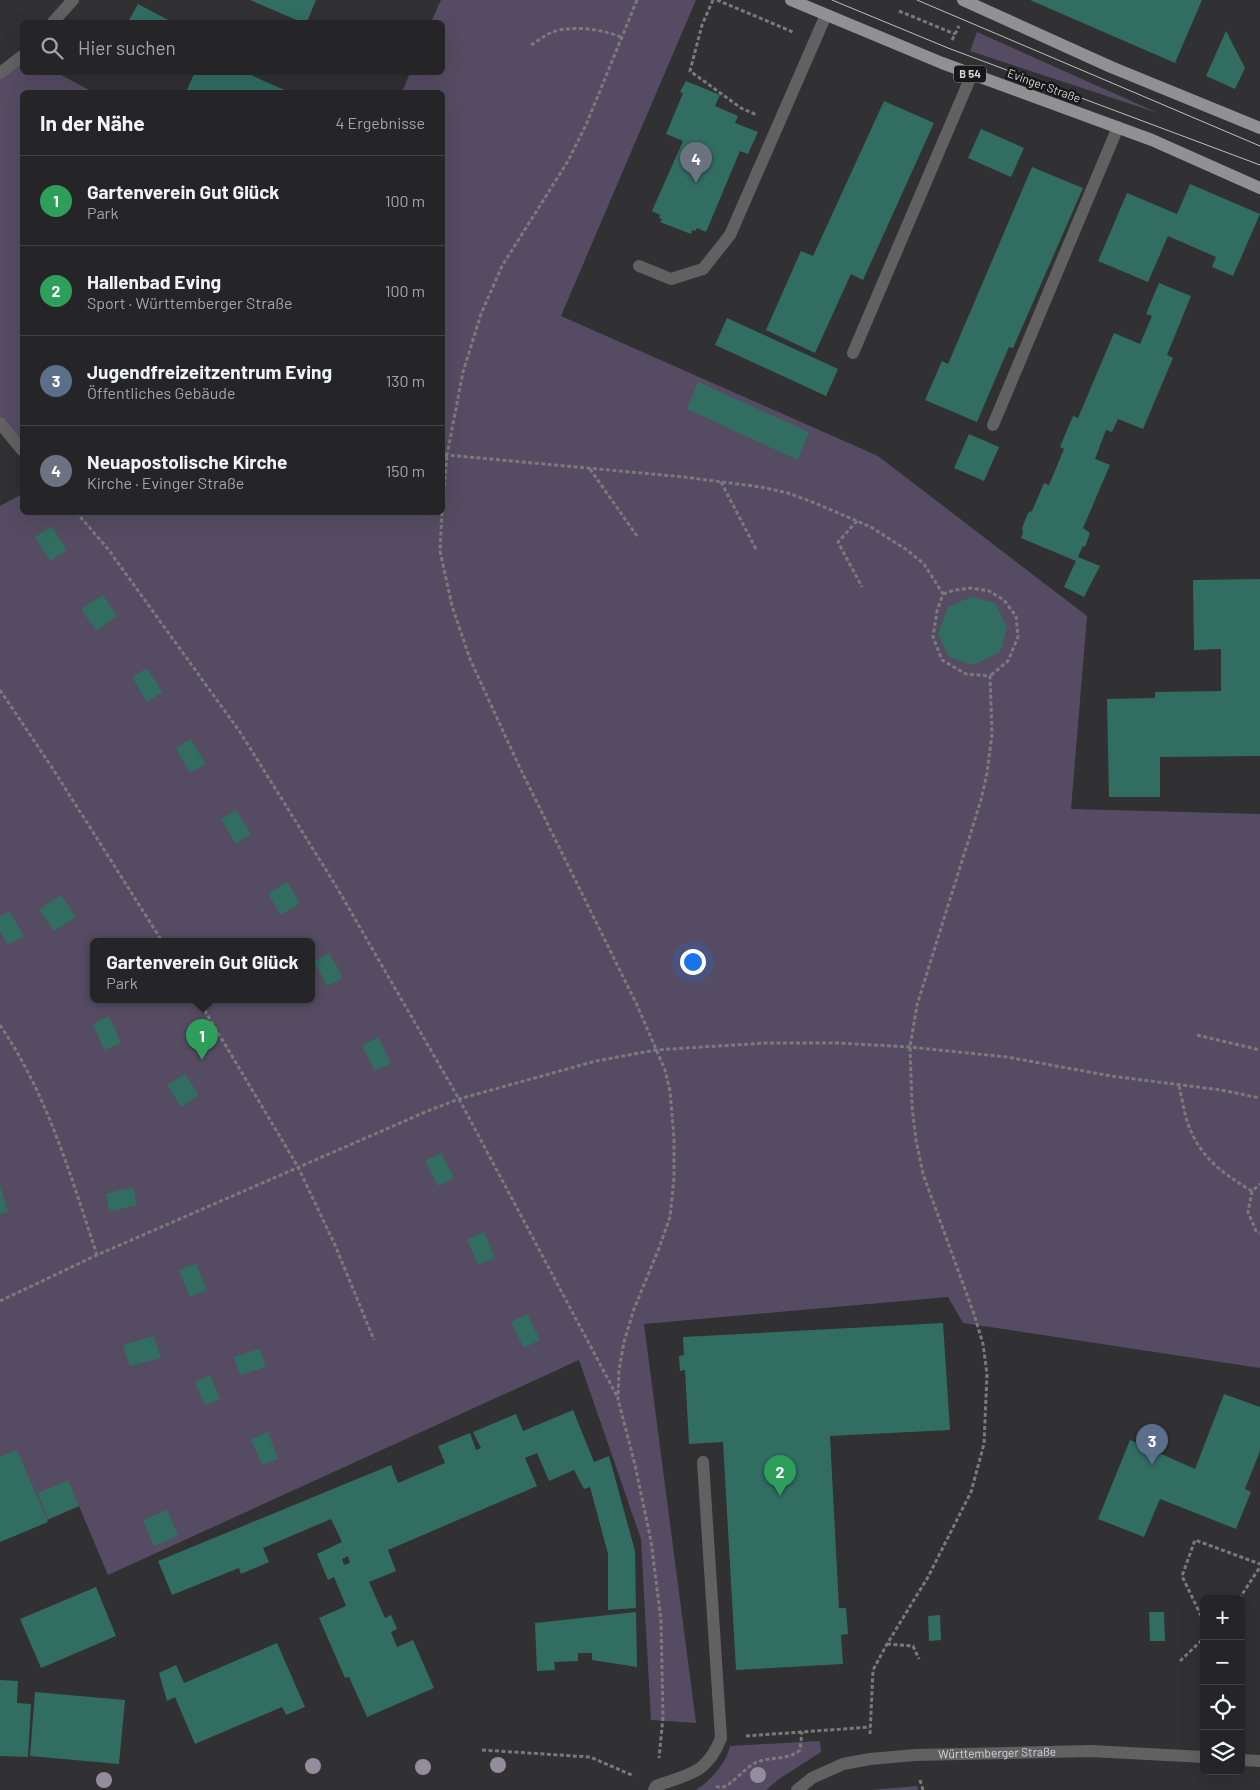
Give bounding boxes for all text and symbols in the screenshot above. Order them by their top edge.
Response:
search box [20,20,445,75]
icon: search [38,34,66,62]
text: Hier suchen [78,36,176,59]
street label: Evinger Straße [1006,65,1083,105]
road number: B 54 [954,66,986,82]
text: In der Nähe [40,110,145,135]
text: 4 Ergebnisse [335,113,425,132]
pin: 4 [680,142,712,183]
text: Gartenverein Gut Glück [87,180,280,203]
text: 1 [53,191,59,210]
text: 100 m [385,191,425,210]
text: Park [87,203,118,222]
text: Hallenbad Eving [87,270,221,293]
text: 2 [52,281,60,300]
text: 100 m [385,281,425,300]
text: Sport · Württemberger Straße [87,293,293,312]
text: Jugendfreizeitzentrum Eving [87,360,332,383]
text: 3 [52,371,60,390]
text: 130 m [386,371,425,390]
text: Öffentliches Gebäude [87,383,236,402]
text: Neuapostolische Kirche [87,450,287,473]
text: 4 [51,461,61,480]
text: 150 m [386,461,425,480]
text: Kirche · Evinger Straße [87,473,244,492]
popup [90,938,315,1003]
your location [680,949,706,975]
text: Gartenverein Gut Glück [106,950,299,973]
text: Park [106,973,138,992]
pin: 1 [186,1019,218,1060]
pin: 3 [1136,1424,1168,1465]
pin: 2 [764,1455,796,1496]
map controls [1200,1595,1245,1775]
button: + [1200,1595,1245,1640]
button: − [1200,1640,1245,1685]
button: locate [1200,1685,1245,1730]
button: layers [1200,1730,1245,1775]
street label: Württemberger Straße [938,1744,1056,1760]

